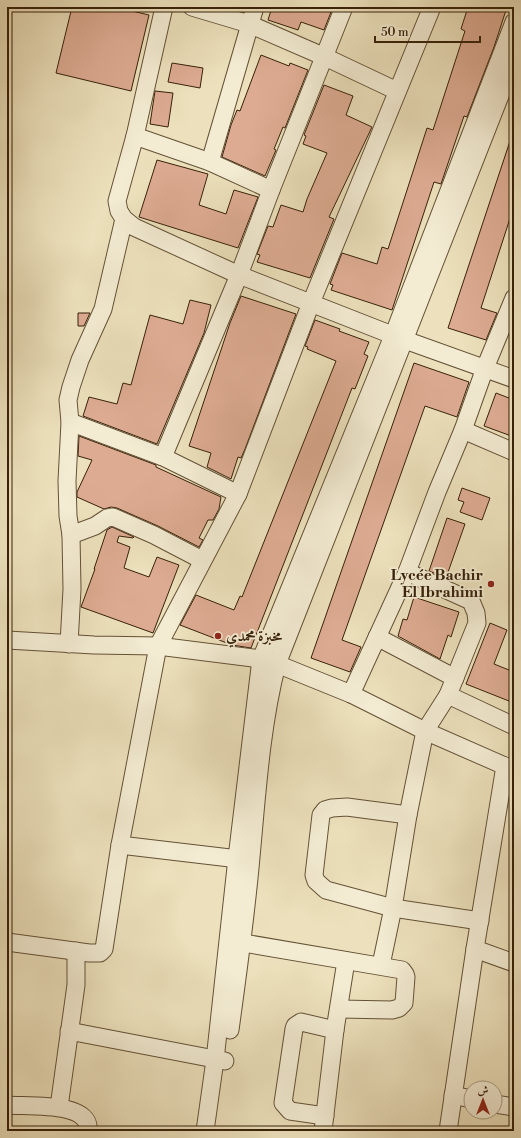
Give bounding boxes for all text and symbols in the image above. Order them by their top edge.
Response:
scale bar [375,18,480,44]
text: 50 m [381,25,409,40]
place label: Lycée Bachir El Ibrahimi [391,566,483,602]
marker: Lycée Bachir El Ibrahimi [486,579,496,589]
place label: مخبزة محمدي [226,627,283,648]
marker: مخبزة محمدي [213,631,223,641]
north arrow [463,1080,503,1120]
text: ش [478,1084,489,1098]

